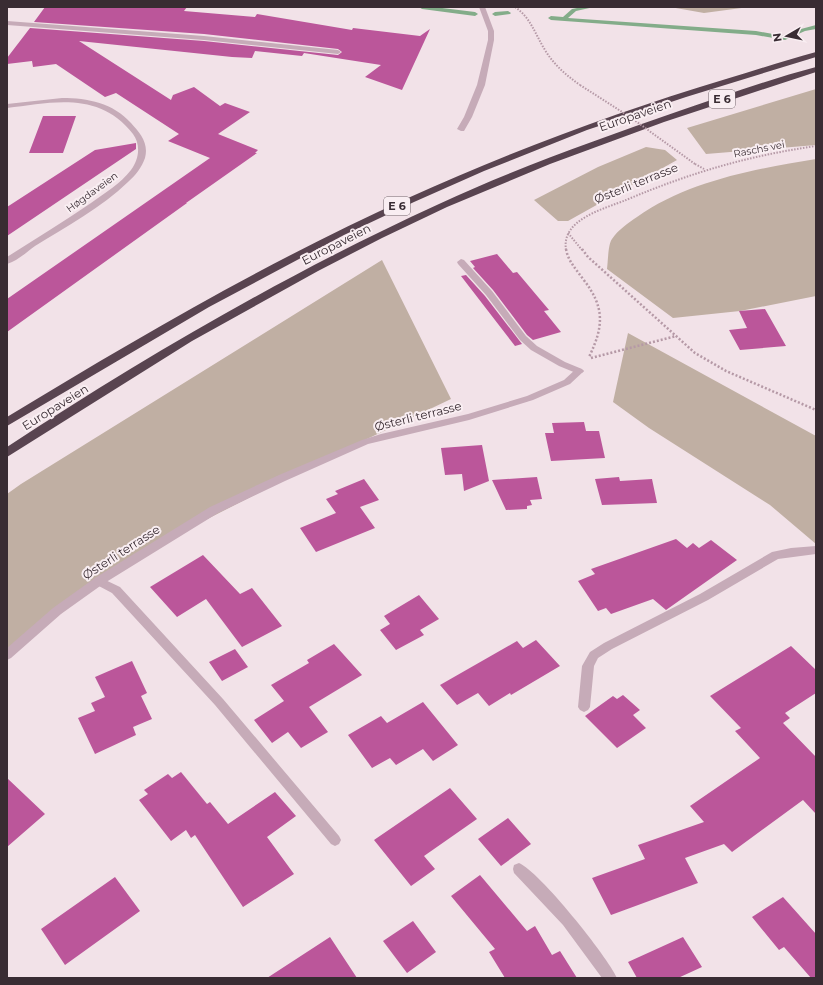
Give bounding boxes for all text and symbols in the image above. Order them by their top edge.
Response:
north arrow [767,16,807,56]
text: N [770,32,785,43]
road number: E 6 [709,90,735,108]
street label: Europaveien [597,96,673,134]
street label: Raschs vei [732,138,786,160]
street label: Østerli terrasse [592,159,680,207]
street label: Høgdaveien [64,169,120,215]
road number: E 6 [384,197,410,215]
street label: Europaveien [299,220,373,268]
street label: Europaveien [19,381,91,433]
street label: Østerli terrasse [373,398,463,434]
street label: Østerli terrasse [80,521,162,583]

